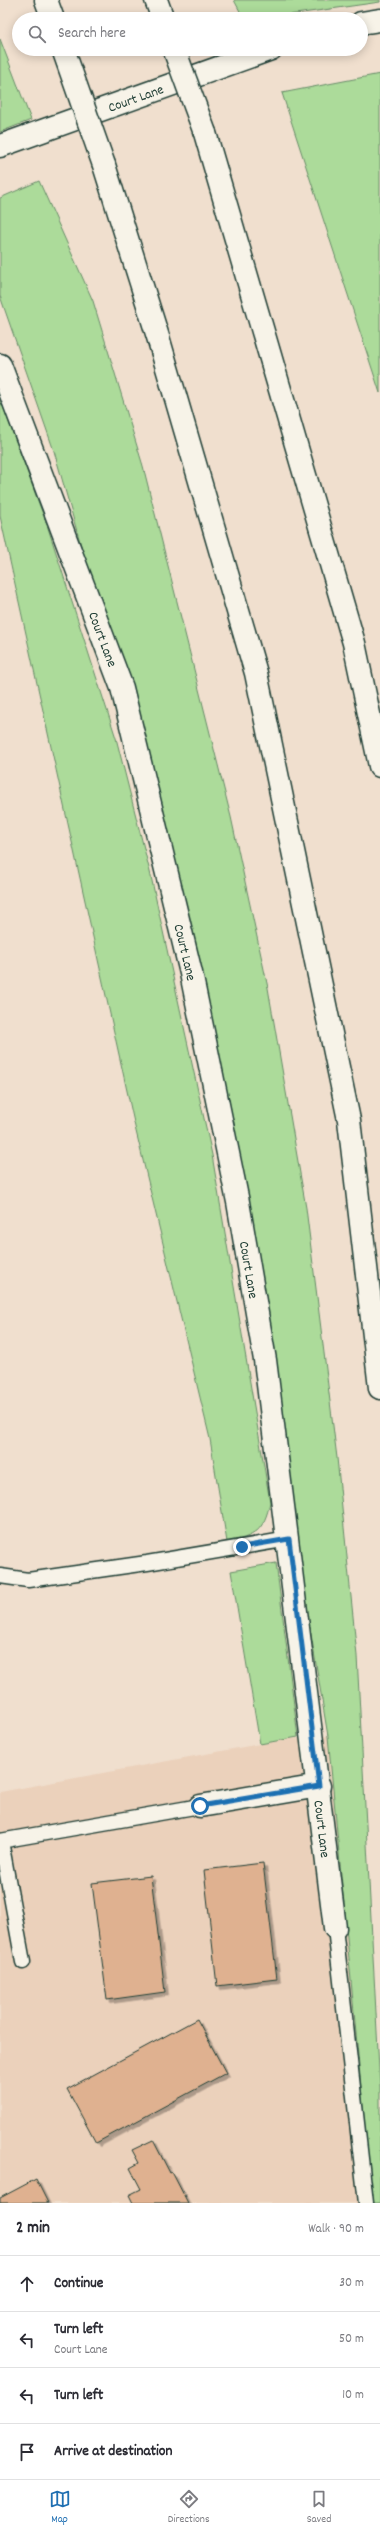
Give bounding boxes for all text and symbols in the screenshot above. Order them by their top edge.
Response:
search box [12,12,368,56]
icon: search [26,23,48,45]
text: Search here [58,23,126,45]
street label: Court Lane [106,80,167,119]
street label: Court Lane [82,609,121,670]
street label: Court Lane [167,922,200,983]
street label: Court Lane [233,1240,262,1300]
route end [233,1538,251,1556]
route start [191,1797,209,1815]
street label: Court Lane [307,1799,334,1859]
text: 2 min [16,2217,50,2241]
text: Walk · 90 m [308,2220,364,2239]
icon: ahead [16,2273,38,2295]
text: Continue [54,2273,103,2295]
text: 30 m [339,2274,364,2293]
text: Turn left [54,2319,103,2341]
icon: left [16,2329,38,2351]
text: 50 m [339,2330,364,2349]
text: Court Lane [54,2341,108,2360]
icon: left [16,2385,38,2407]
text: Turn left [54,2385,103,2407]
text: 10 m [342,2386,364,2405]
icon: arrive [16,2441,38,2463]
text: Arrive at destination [54,2441,172,2463]
tab: Map [49,2488,71,2528]
tab: Directions [168,2488,210,2528]
tab: Saved [307,2488,331,2528]

